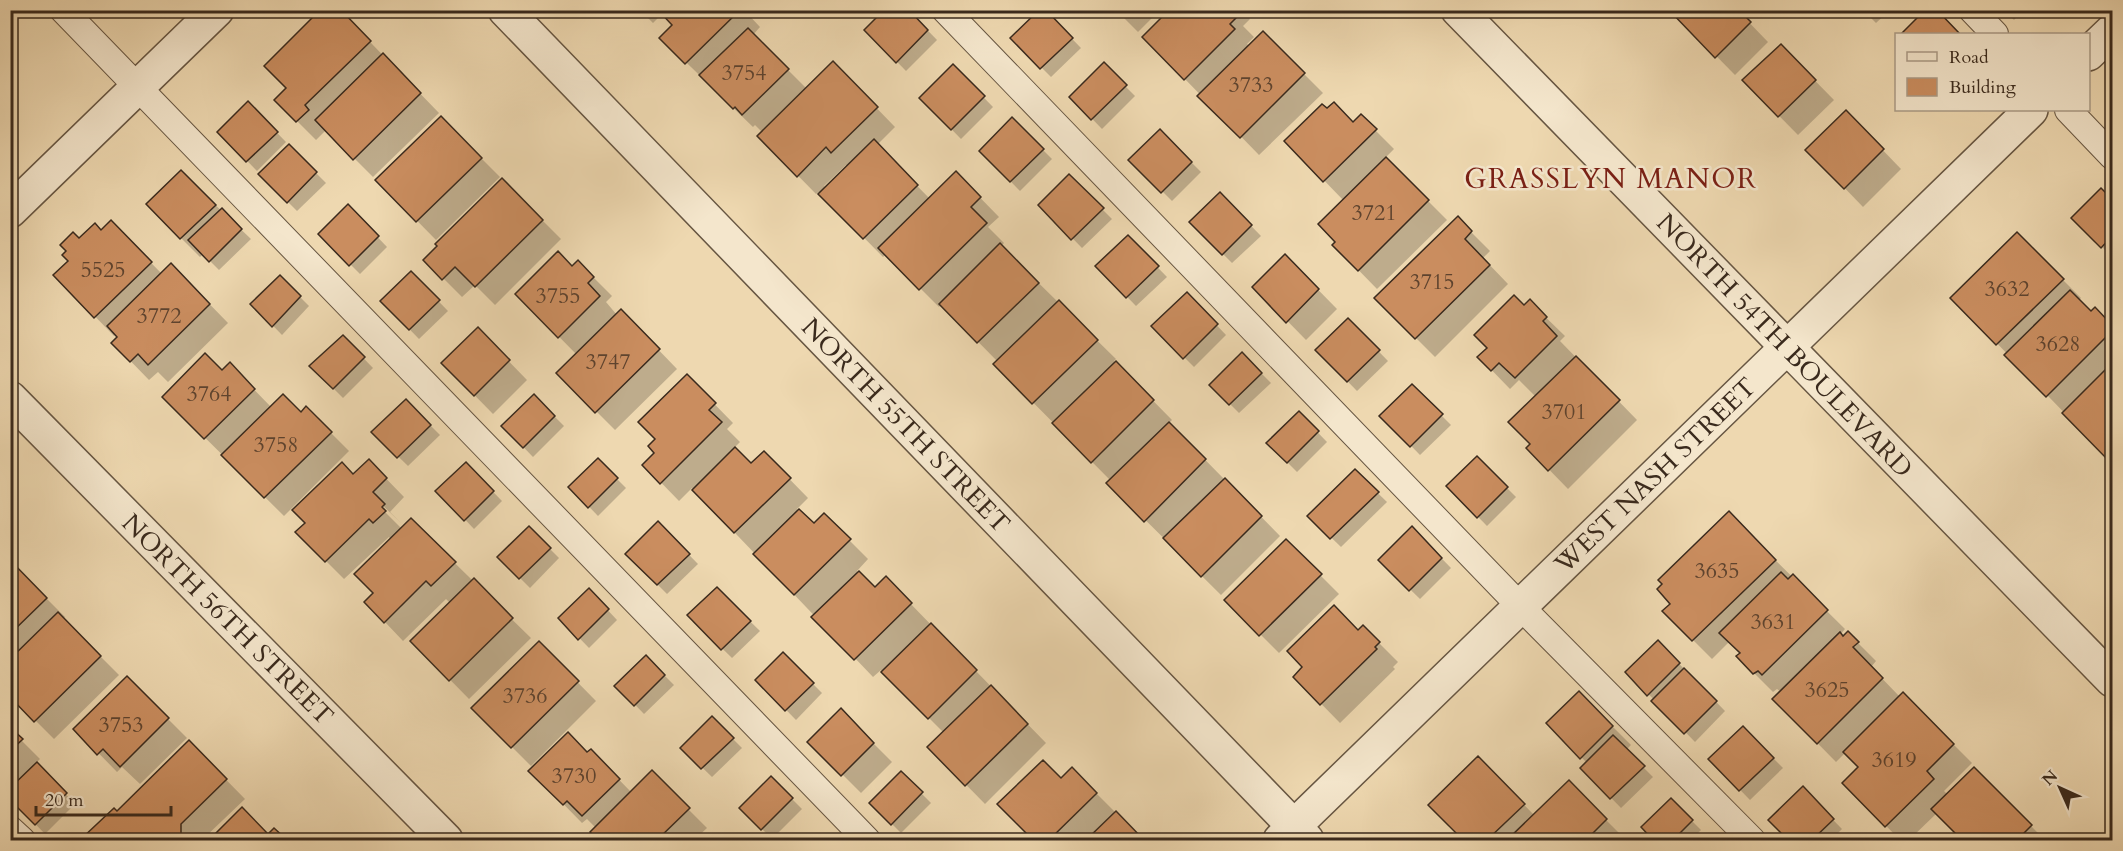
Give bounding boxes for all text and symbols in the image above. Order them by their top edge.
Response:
legend [1895,33,2090,111]
text: Road [1949,45,1989,70]
house number: 3754 [721,58,767,88]
house number: 3733 [1228,70,1274,100]
text: Building [1949,75,2017,100]
district label: GRASSLYN MANOR [1464,160,1758,198]
house number: 3721 [1351,198,1397,228]
street label: NORTH 54TH BOULEVARD [1649,206,1920,485]
house number: 5525 [80,255,126,285]
house number: 3715 [1409,267,1455,297]
house number: 3632 [1984,274,2030,304]
house number: 3755 [535,281,581,311]
house number: 3772 [136,301,182,331]
street label: NORTH 55TH STREET [794,310,1018,540]
house number: 3628 [2035,329,2081,359]
house number: 3747 [585,347,631,377]
street label: WEST NASH STREET [1546,370,1764,582]
house number: 3764 [186,379,232,409]
house number: 3701 [1541,397,1587,427]
house number: 3758 [253,430,299,460]
street label: NORTH 56TH STREET [114,506,341,733]
house number: 3635 [1694,556,1740,586]
house number: 3631 [1750,607,1796,637]
house number: 3625 [1804,675,1850,705]
house number: 3736 [502,681,548,711]
house number: 3753 [98,710,144,740]
house number: 3619 [1871,745,1917,775]
north arrow [2030,758,2090,818]
house number: 3730 [551,761,597,791]
text: N [2037,765,2063,791]
scale bar [36,779,171,817]
text: 20 m [45,788,84,813]

